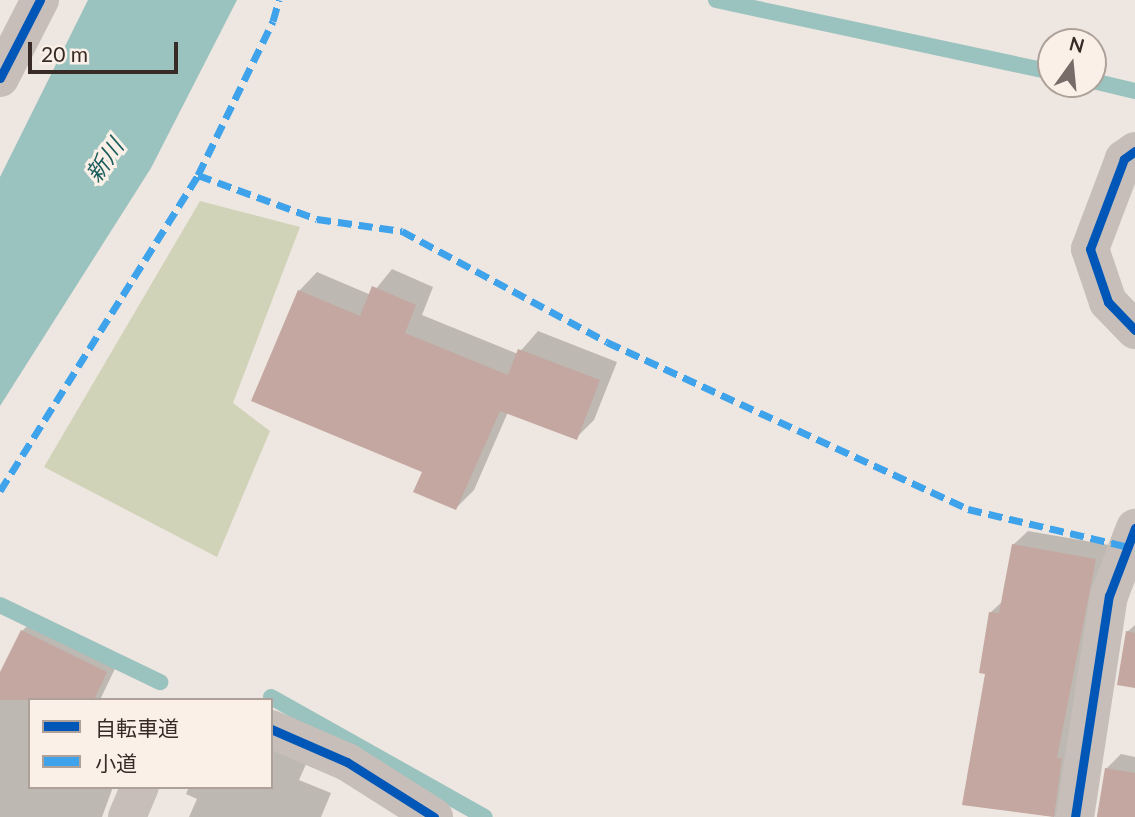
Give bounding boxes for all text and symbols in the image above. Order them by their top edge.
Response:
scale bar [32,28,182,72]
north arrow [1037,28,1107,98]
text: N [1067,31,1087,57]
text: 20 m [41,41,88,66]
water label: 新川 [80,133,128,187]
legend [28,698,273,789]
text: 自転車道 [95,715,179,740]
text: 小道 [95,750,137,775]

